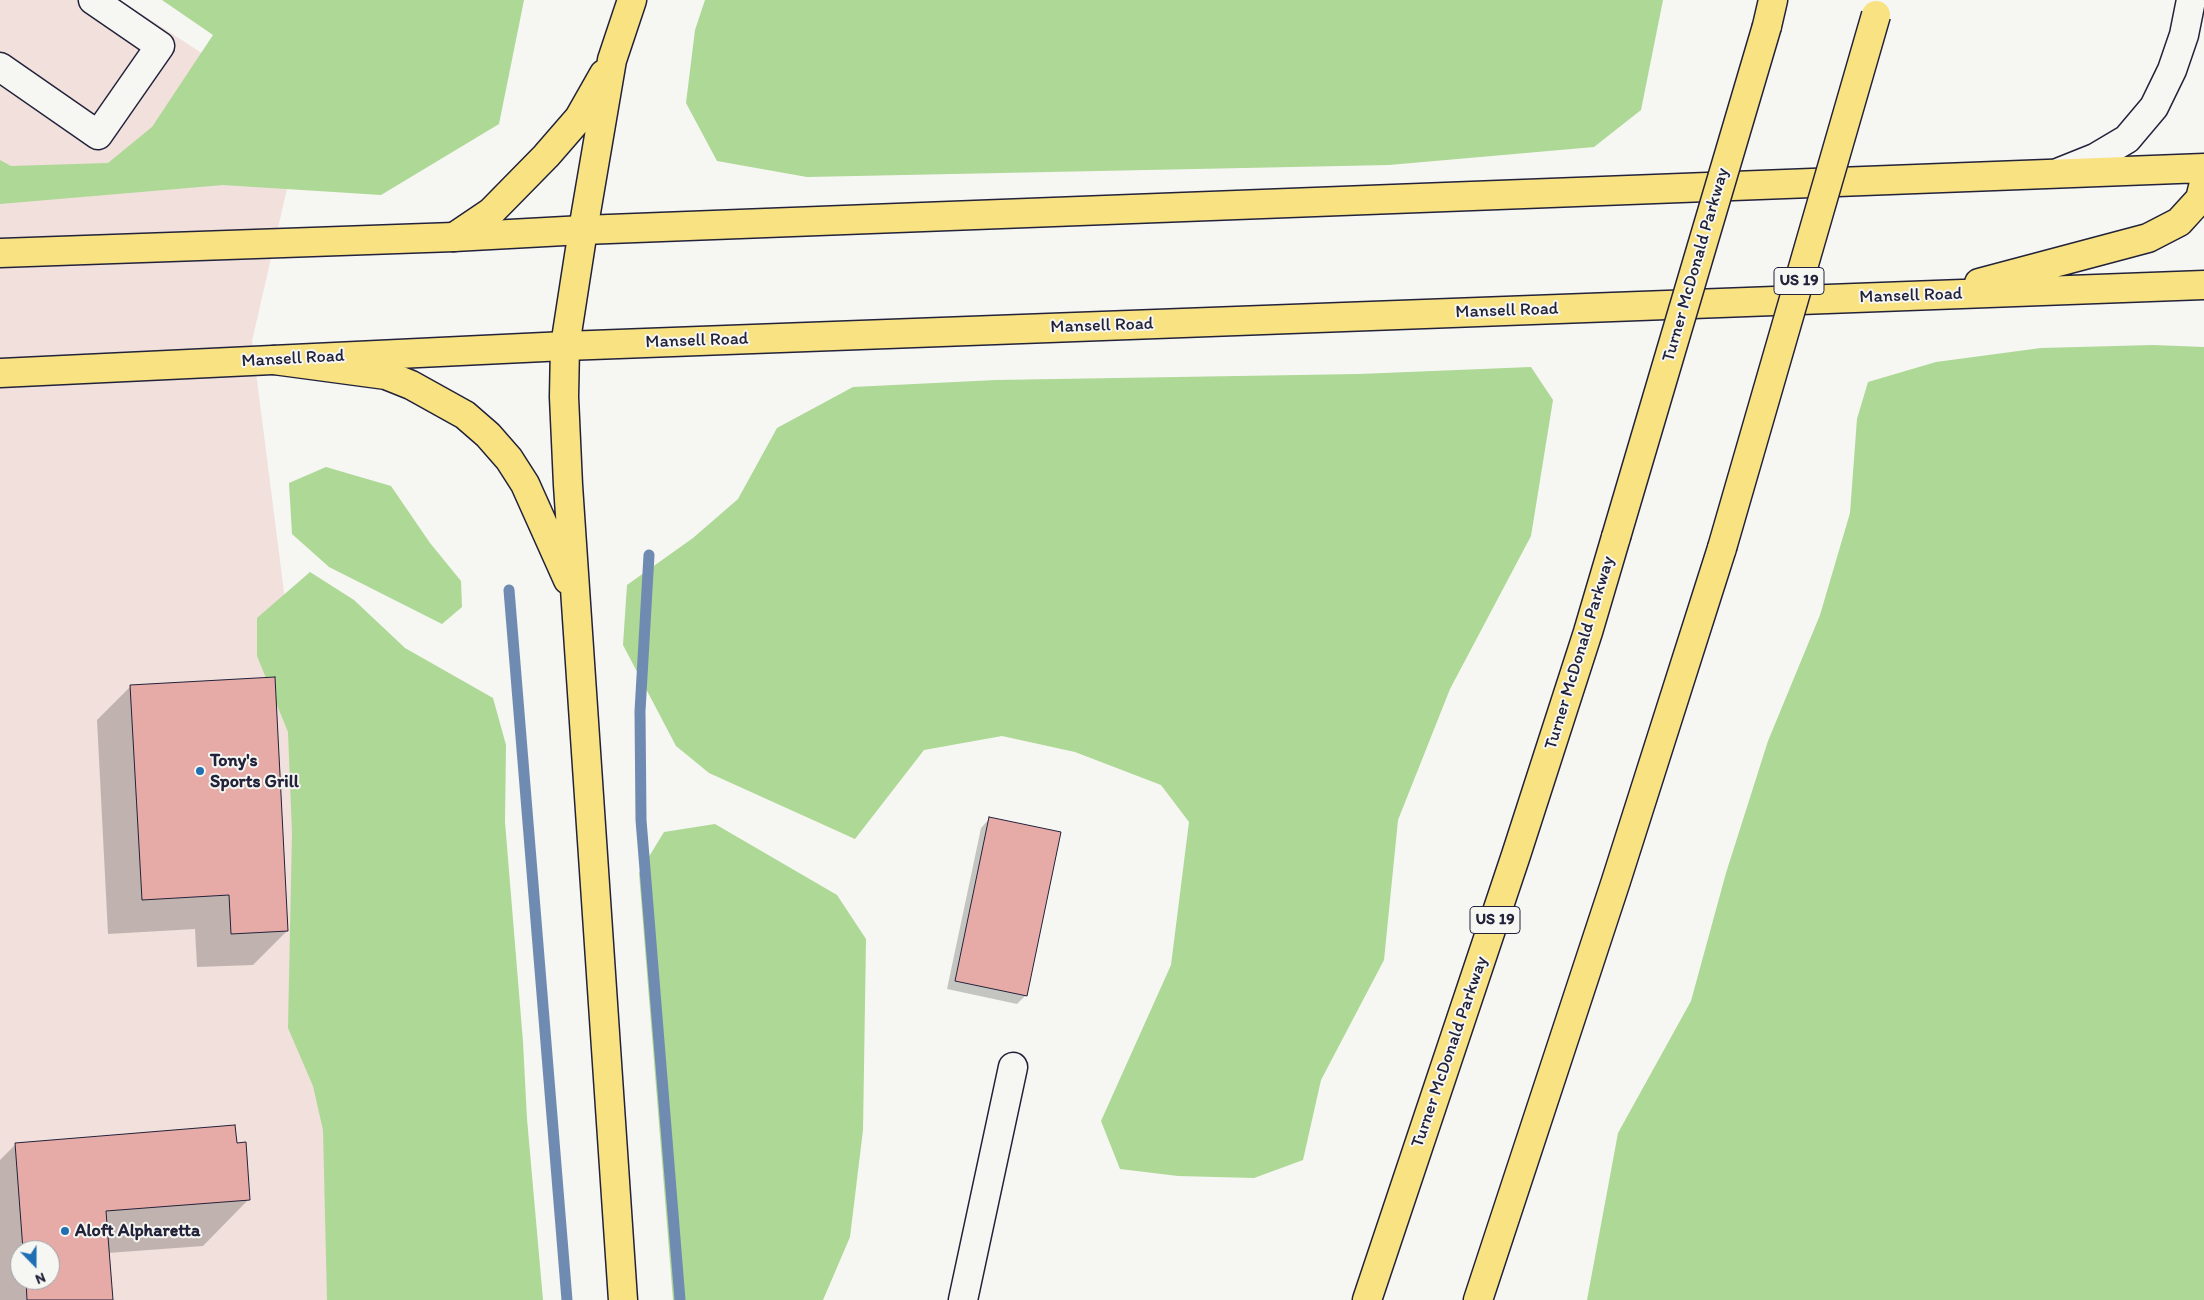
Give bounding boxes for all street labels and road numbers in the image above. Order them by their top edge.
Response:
street label: Turner McDonald Parkway [1658,165,1734,365]
road number: US 19 [1774,268,1824,294]
street label: Mansell Road [1859,283,1963,309]
street label: Mansell Road [1455,298,1559,324]
street label: Mansell Road [1050,313,1154,339]
street label: Mansell Road [645,328,749,354]
street label: Mansell Road [241,346,345,372]
street label: Turner McDonald Parkway [1540,554,1620,752]
road number: US 19 [1470,906,1520,934]
street label: Turner McDonald Parkway [1407,953,1493,1151]

